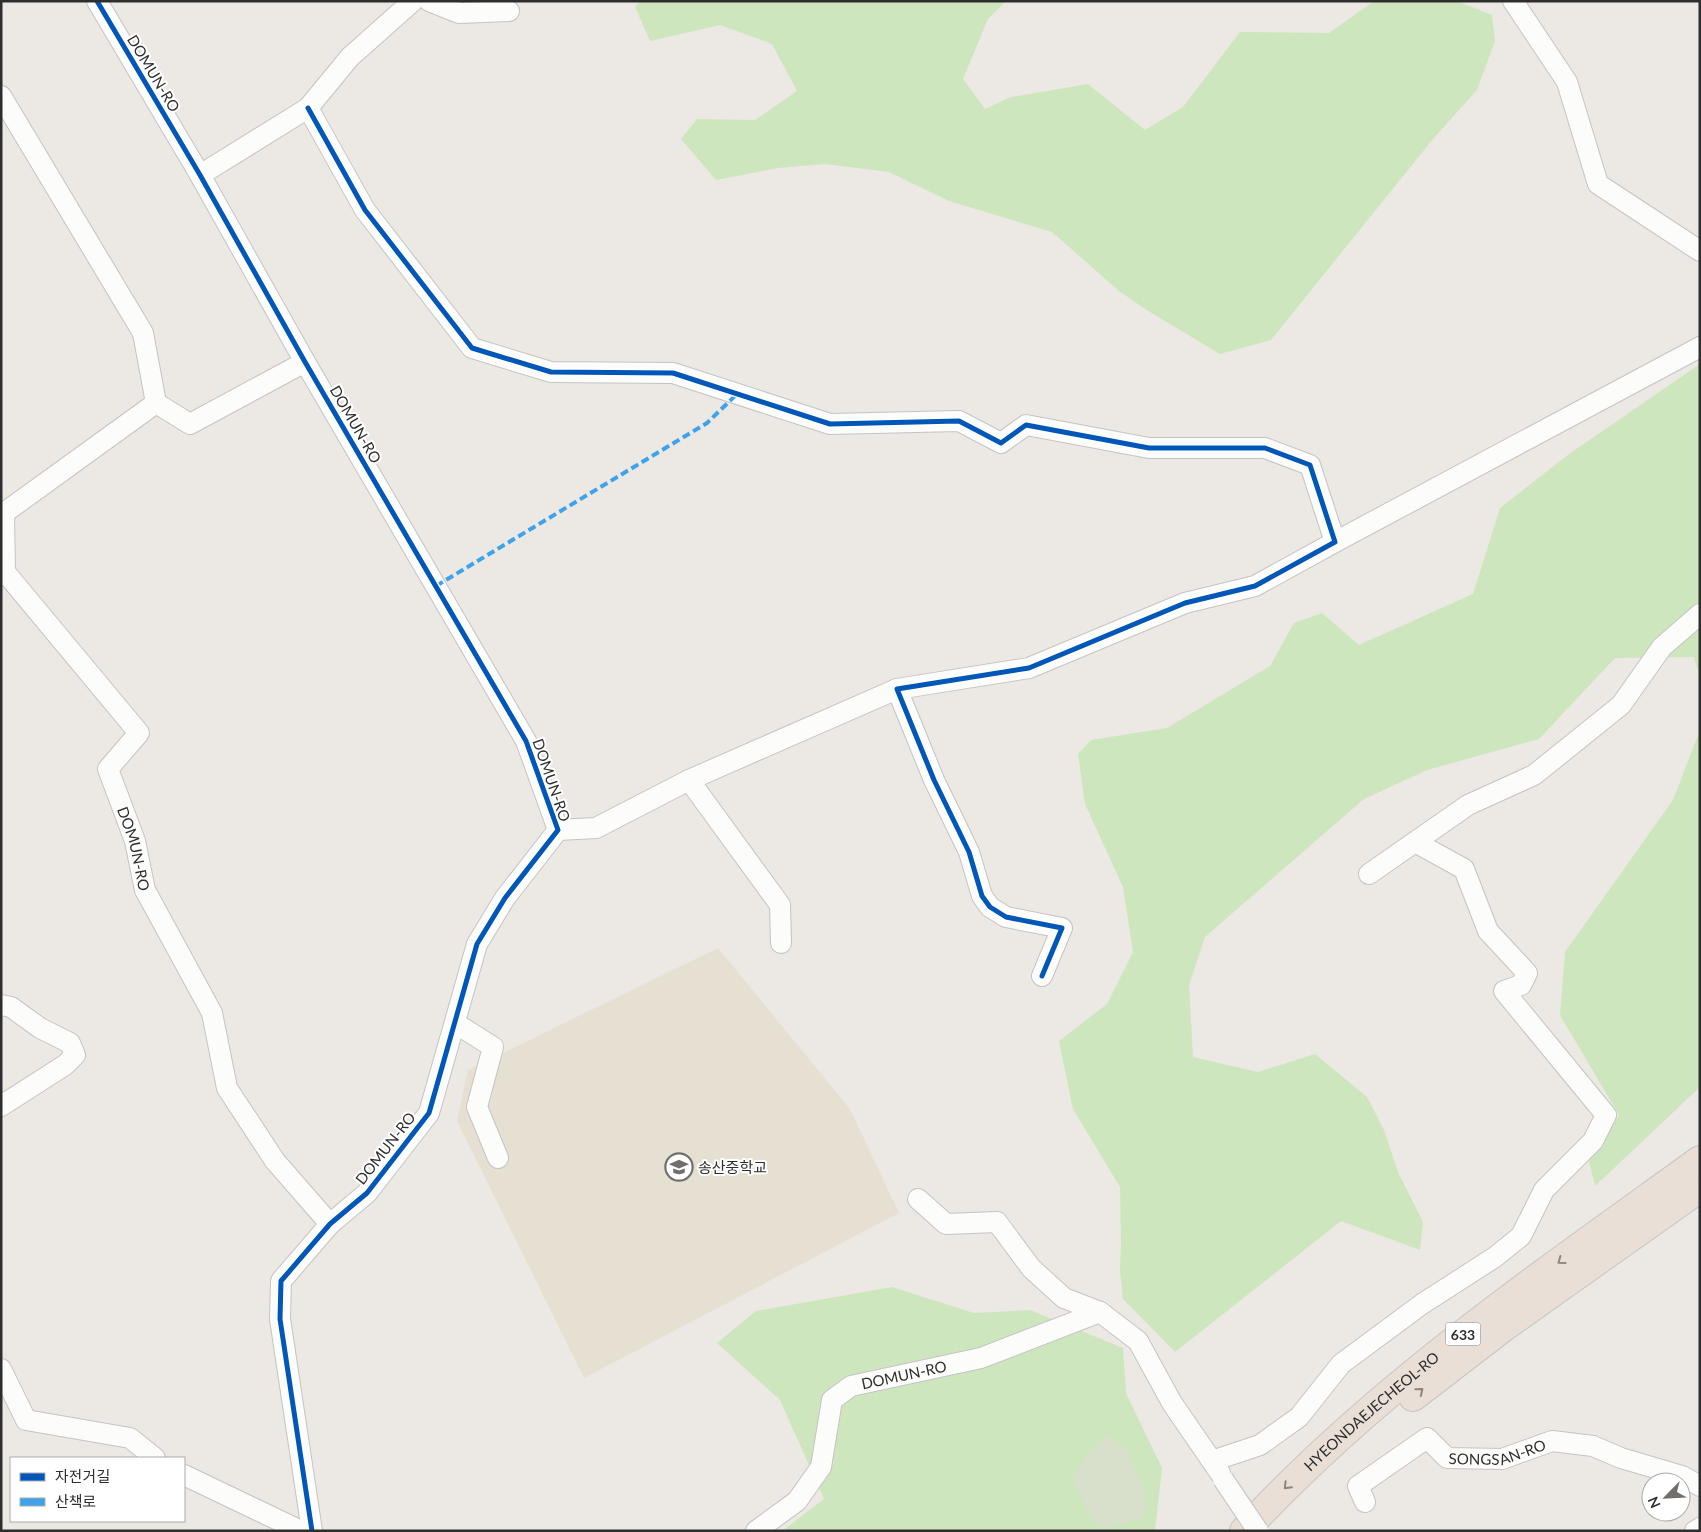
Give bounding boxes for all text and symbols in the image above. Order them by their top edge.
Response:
street label: DOMUN-RO [124,31,184,115]
street label: DOMUN-RO [327,382,385,466]
street label: DOMUN-RO [529,736,575,824]
street label: DOMUN-RO [114,804,154,892]
street label: DOMUN-RO [351,1108,419,1188]
school or university icon: 송산중학교 [664,1152,694,1182]
place label: 송산중학교 [698,1158,767,1176]
one-way arrow [1557,1255,1567,1264]
road number: 633 [1446,1322,1480,1346]
street label: HYEONDAEJECHEOL-RO [1300,1348,1442,1474]
street label: DOMUN-RO [860,1357,948,1393]
one-way arrow [1414,1388,1423,1396]
street label: SONGSAN-RO [1449,1435,1548,1468]
legend [10,1457,185,1522]
text: 자전거길 [55,1467,110,1485]
north arrow [1641,1472,1691,1522]
one-way arrow [1284,1480,1293,1489]
text: 산책로 [55,1492,96,1510]
text: N [1644,1494,1664,1511]

